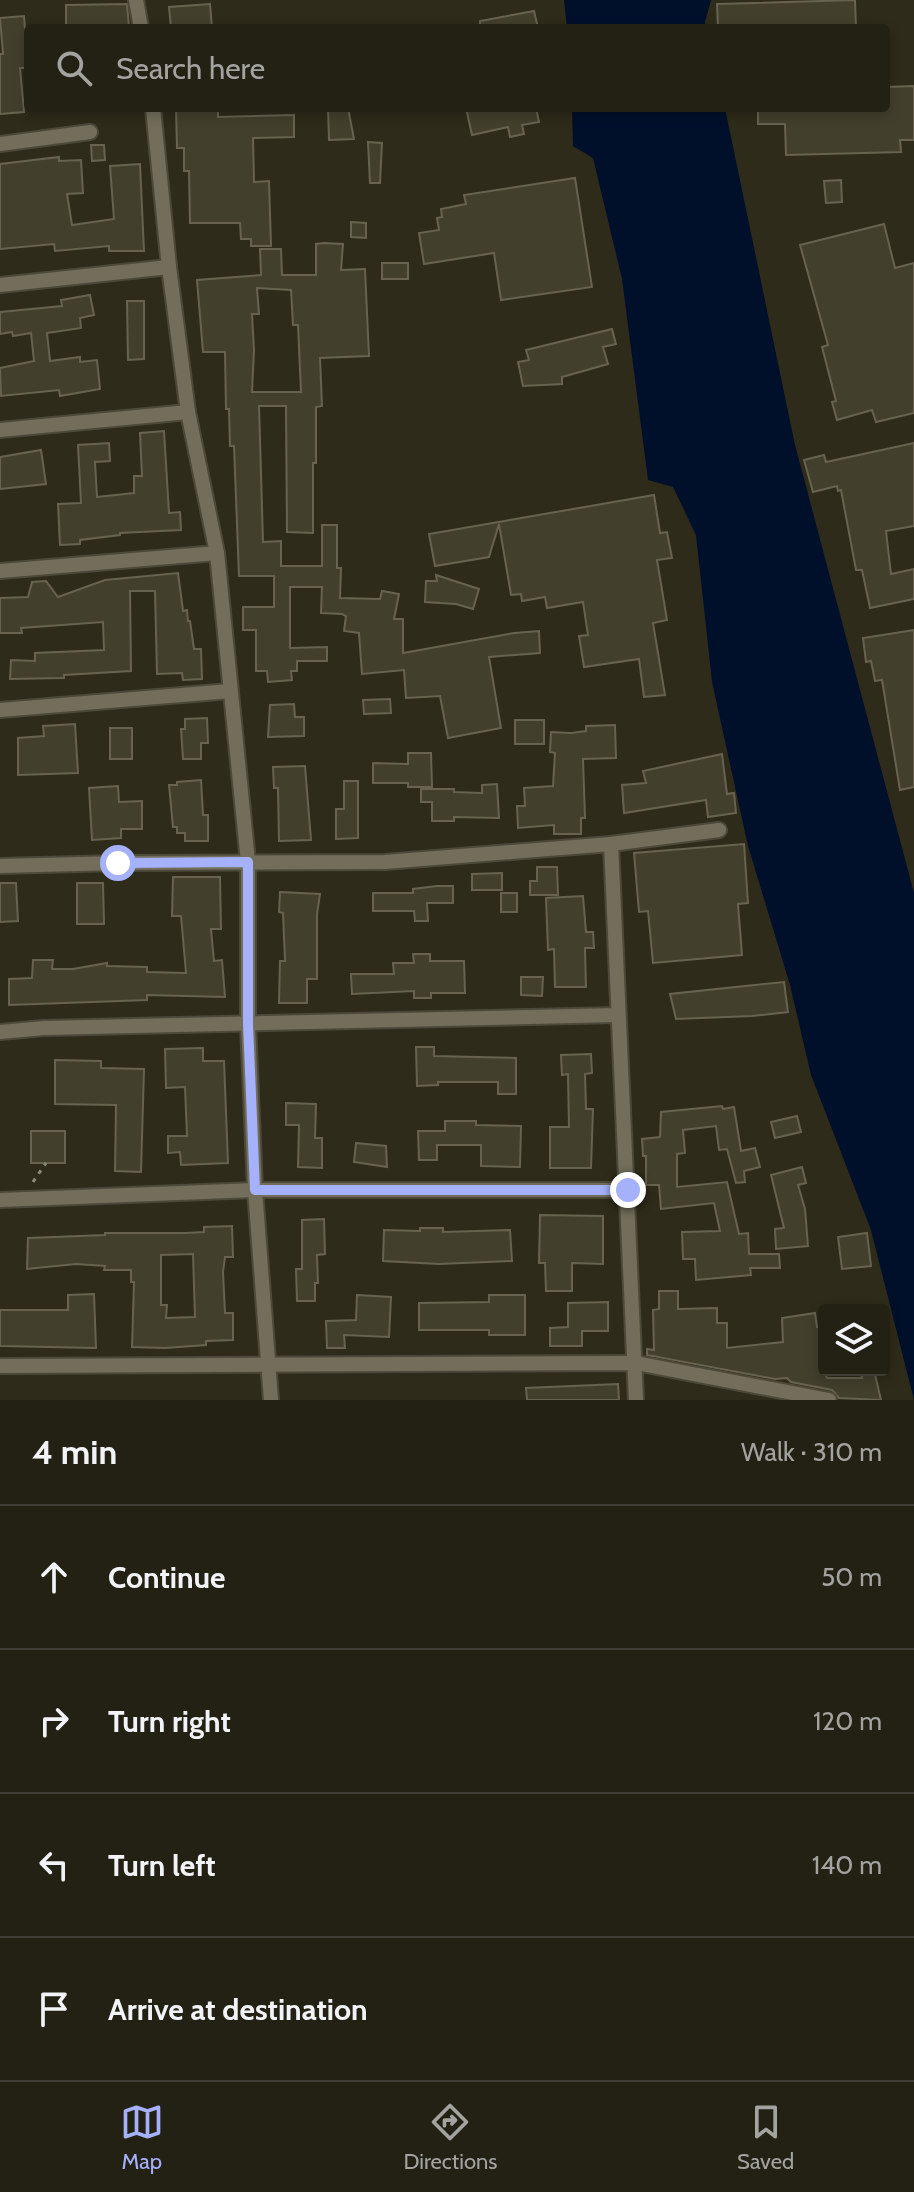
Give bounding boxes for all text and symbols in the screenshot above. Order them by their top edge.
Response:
search box [24,24,890,112]
icon: search [52,46,96,90]
text: Search here [116,50,265,87]
route start [100,845,136,881]
route end [610,1172,646,1208]
map controls [818,1304,890,1376]
button: layers [818,1304,890,1376]
text: 4 min [32,1431,117,1473]
text: Walk · 310 m [741,1436,882,1468]
icon: ahead [32,1555,76,1599]
text: Continue [108,1559,225,1596]
text: 50 m [821,1561,882,1593]
icon: right [32,1699,76,1743]
text: Turn right [108,1703,231,1740]
text: 120 m [813,1705,882,1737]
icon: left [32,1843,76,1887]
text: Turn left [108,1847,216,1884]
text: 140 m [812,1849,882,1881]
icon: arrive [32,1987,76,2031]
text: Arrive at destination [108,1991,368,2028]
tab: Map [120,2100,164,2175]
tab: Directions [403,2100,497,2175]
tab: Saved [737,2100,794,2175]

